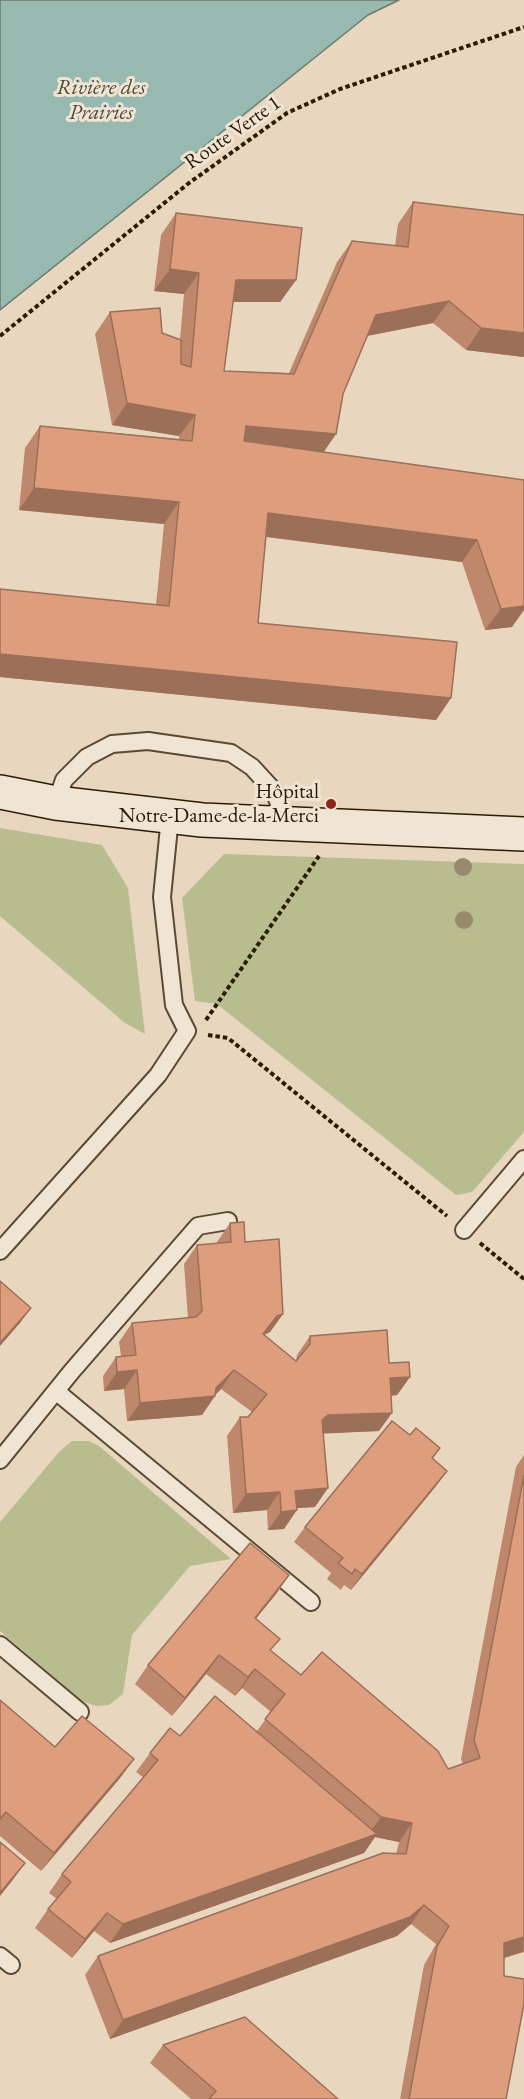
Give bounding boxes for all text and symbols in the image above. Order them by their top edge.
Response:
water label: Rivière des Prairies [56,75,146,126]
street label: Route Verte 1 [180,91,286,175]
place label: Hôpital Notre-Dame-de-la-Merci [119,779,319,829]
marker: Hôpital Notre-Dame-de-la-Merci [324,797,338,811]

